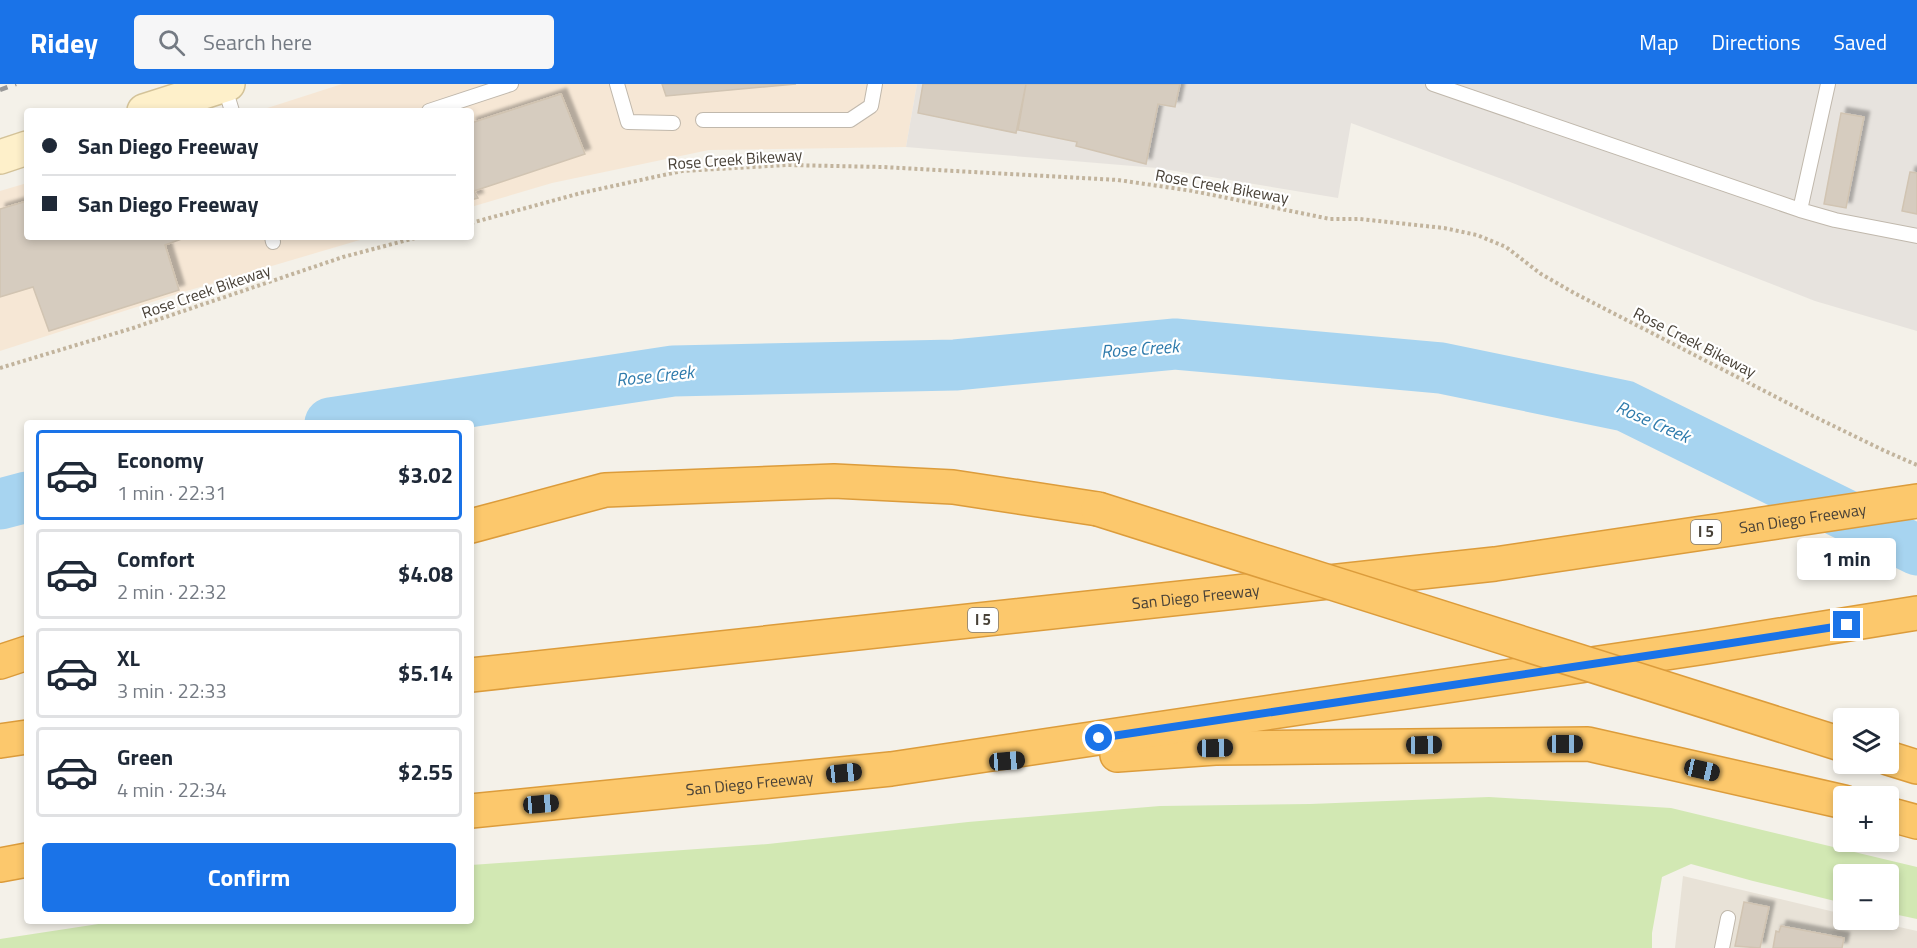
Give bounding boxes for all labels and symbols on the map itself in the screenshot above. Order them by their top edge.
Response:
street label: Rose Creek Bikeway [667,142,804,176]
street label: Rose Creek Bikeway [1153,162,1291,210]
street label: Rose Creek Bikeway [138,258,274,324]
street label: Rose Creek Bikeway [1629,301,1761,383]
water label: Rose Creek [1100,332,1182,365]
water label: Rose Creek [615,358,697,393]
water label: Rose Creek [1612,393,1696,451]
street label: San Diego Freeway [1737,497,1868,539]
road number: I 5 [1691,520,1721,544]
callout: 1 min [1798,538,1896,580]
street label: San Diego Freeway [1131,578,1261,615]
road number: I 5 [968,608,998,632]
route end [1833,611,1860,638]
route start [1085,724,1112,751]
car [1547,735,1583,753]
car [1406,736,1442,754]
car [1197,739,1233,757]
car [988,751,1026,771]
car [1682,757,1722,783]
car [825,762,863,784]
street label: San Diego Freeway [685,765,815,801]
car [522,793,560,815]

